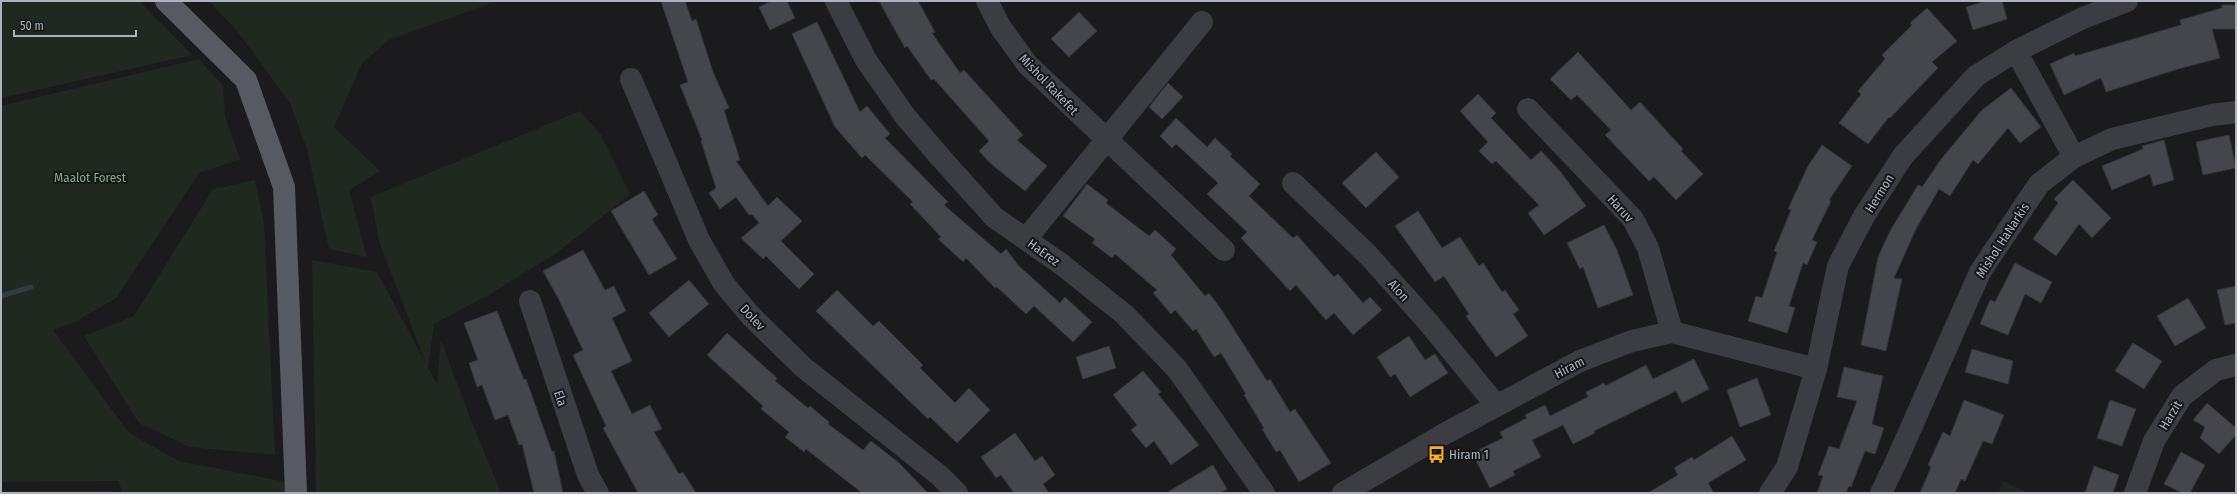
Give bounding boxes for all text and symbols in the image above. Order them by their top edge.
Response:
scale bar [14,12,136,38]
text: 50 m [20,19,44,33]
street label: Mishol Rakefet [1016,51,1082,118]
park label: Maalot Forest [54,170,127,185]
street label: Hermon [1862,171,1897,215]
street label: Haruv [1605,192,1637,225]
street label: Mishol HaNarkis [1973,200,2032,280]
street label: HaErez [1025,236,1063,269]
street label: Alon [1385,276,1412,304]
street label: Dolev [737,301,768,334]
street label: Hiram [1552,354,1587,381]
street label: Ela [551,388,570,408]
street label: Harzit [2156,397,2185,433]
bus stop icon: Hiram 1 [1426,444,1446,464]
place label: Hiram 1 [1449,447,1489,462]

